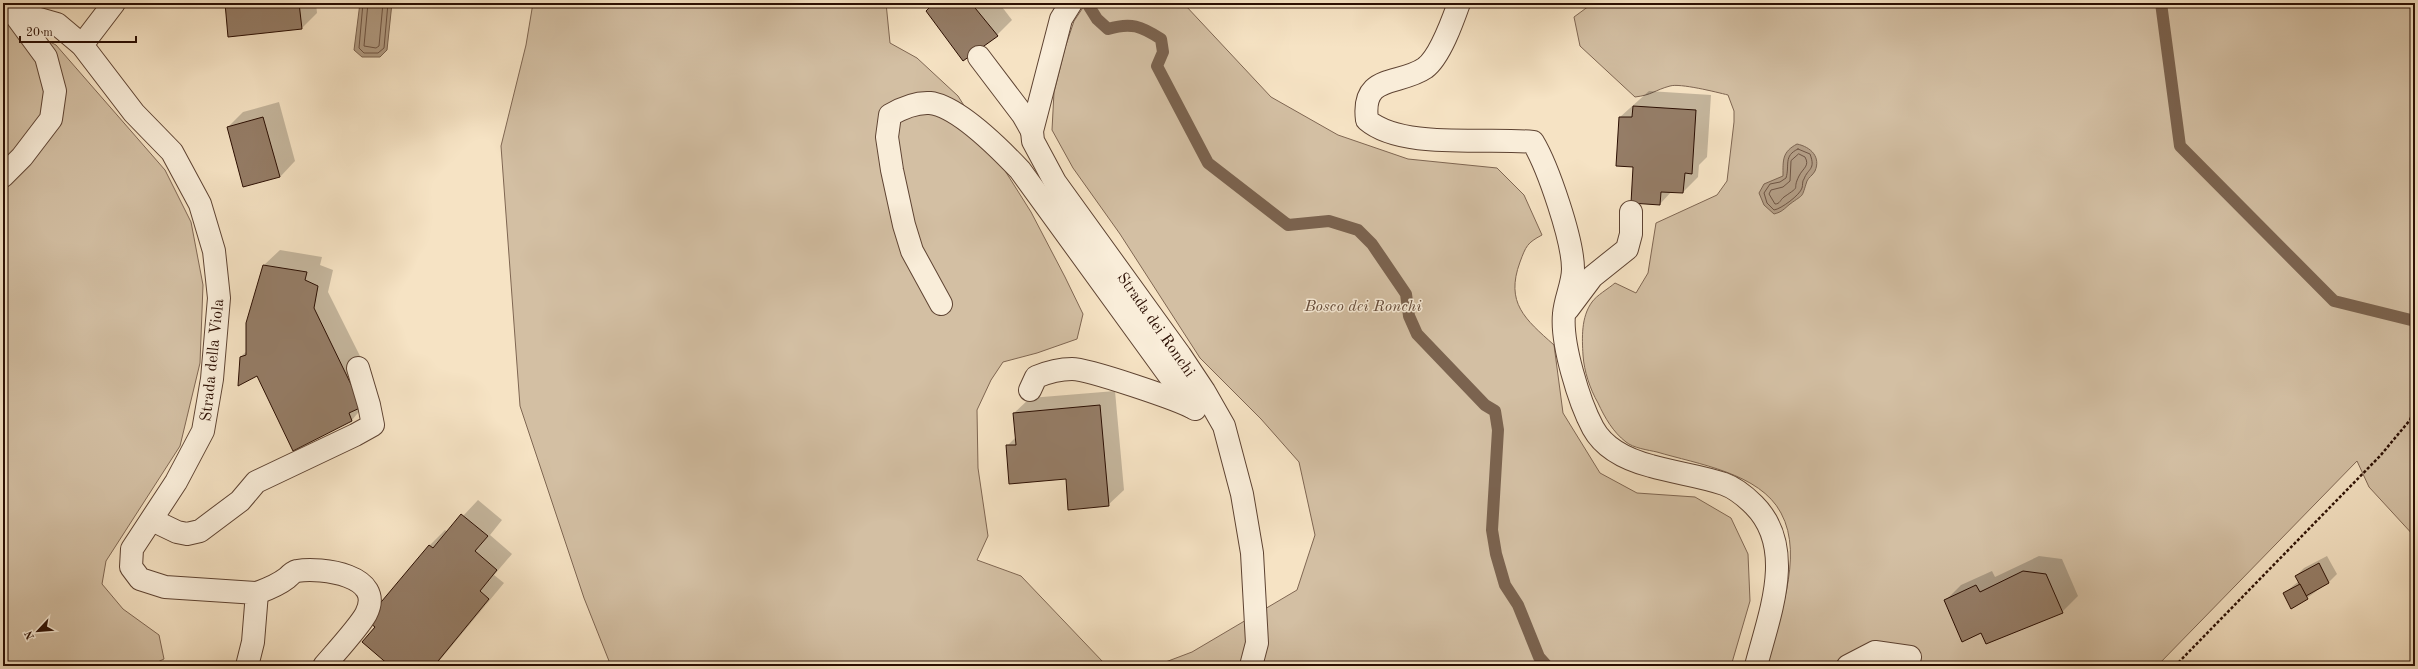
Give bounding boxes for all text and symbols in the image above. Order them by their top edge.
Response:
scale bar [20,18,136,44]
text: 20 m [26,27,53,39]
street label: Strada dei Ronchi [1113,270,1197,380]
street label: Strada della Viola [199,298,227,423]
park label: Bosco dei Ronchi [1303,299,1422,315]
north arrow [18,611,58,651]
text: N [23,628,37,641]

